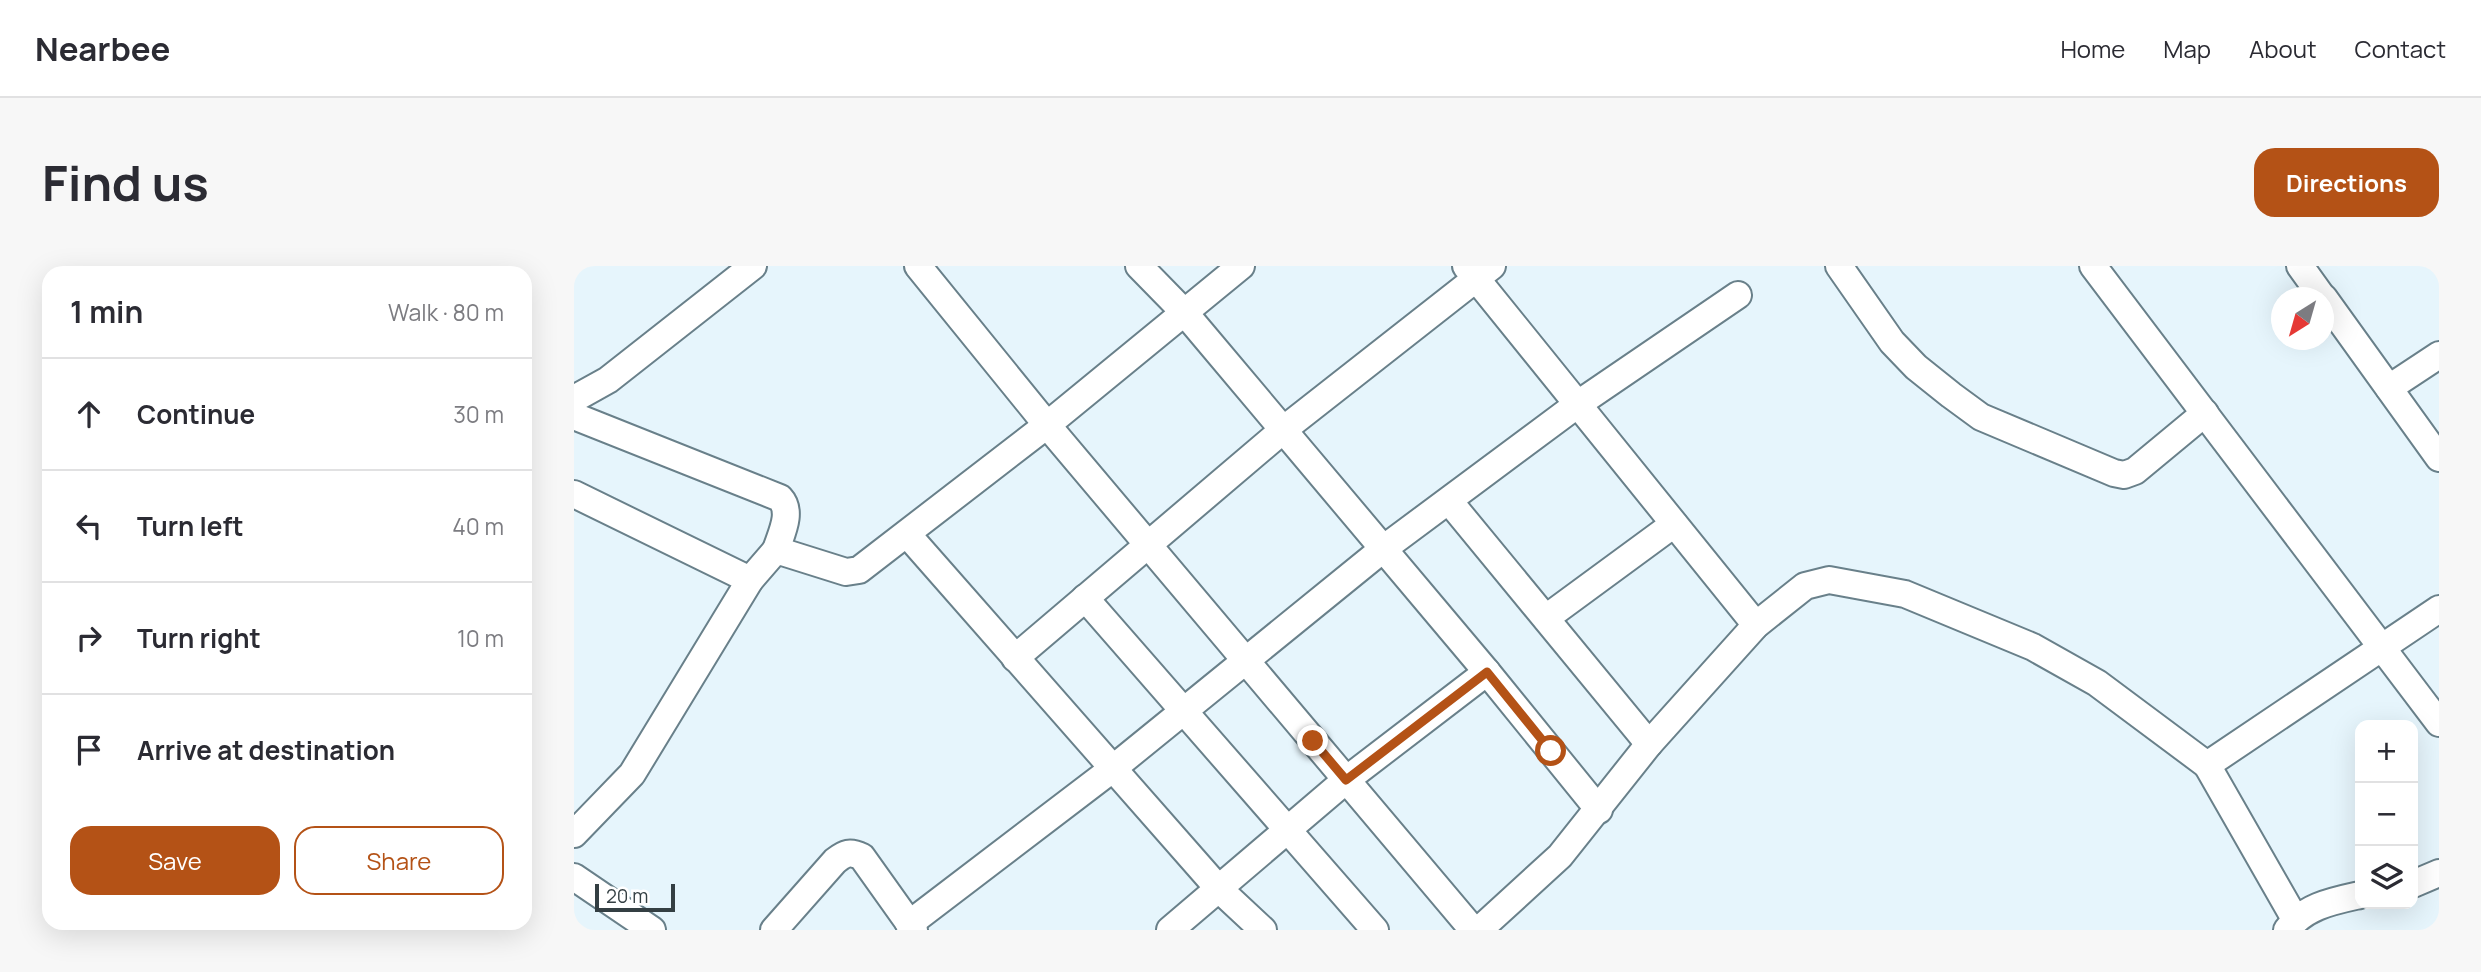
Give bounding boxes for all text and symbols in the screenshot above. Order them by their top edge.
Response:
text: Nearbee [35,26,170,71]
text: Home [2060,32,2125,65]
text: Map [2163,32,2211,65]
text: About [2249,32,2317,65]
text: Contact [2355,32,2446,65]
button: Directions [2254,148,2439,217]
text: Find us [42,149,209,216]
north arrow [2271,287,2334,350]
text: 1 min [70,291,143,332]
text: Walk · 80 m [388,296,504,328]
icon: ahead [70,395,108,433]
text: Continue [137,396,255,432]
text: 30 m [453,398,504,430]
icon: left [70,507,108,545]
text: Turn left [137,508,244,544]
text: 40 m [452,510,504,542]
icon: right [70,619,108,657]
text: Turn right [137,620,261,656]
text: 10 m [457,622,504,654]
map controls [2355,720,2418,909]
button: + [2355,720,2418,783]
route end [1297,725,1328,756]
icon: arrive [70,731,108,769]
text: Arrive at destination [137,732,395,768]
route start [1535,735,1566,766]
button: − [2355,783,2418,846]
button: Save [70,826,280,895]
button: Share [294,826,504,895]
button: layers [2355,846,2418,909]
scale bar [595,881,676,913]
text: 20 m [606,883,648,909]

